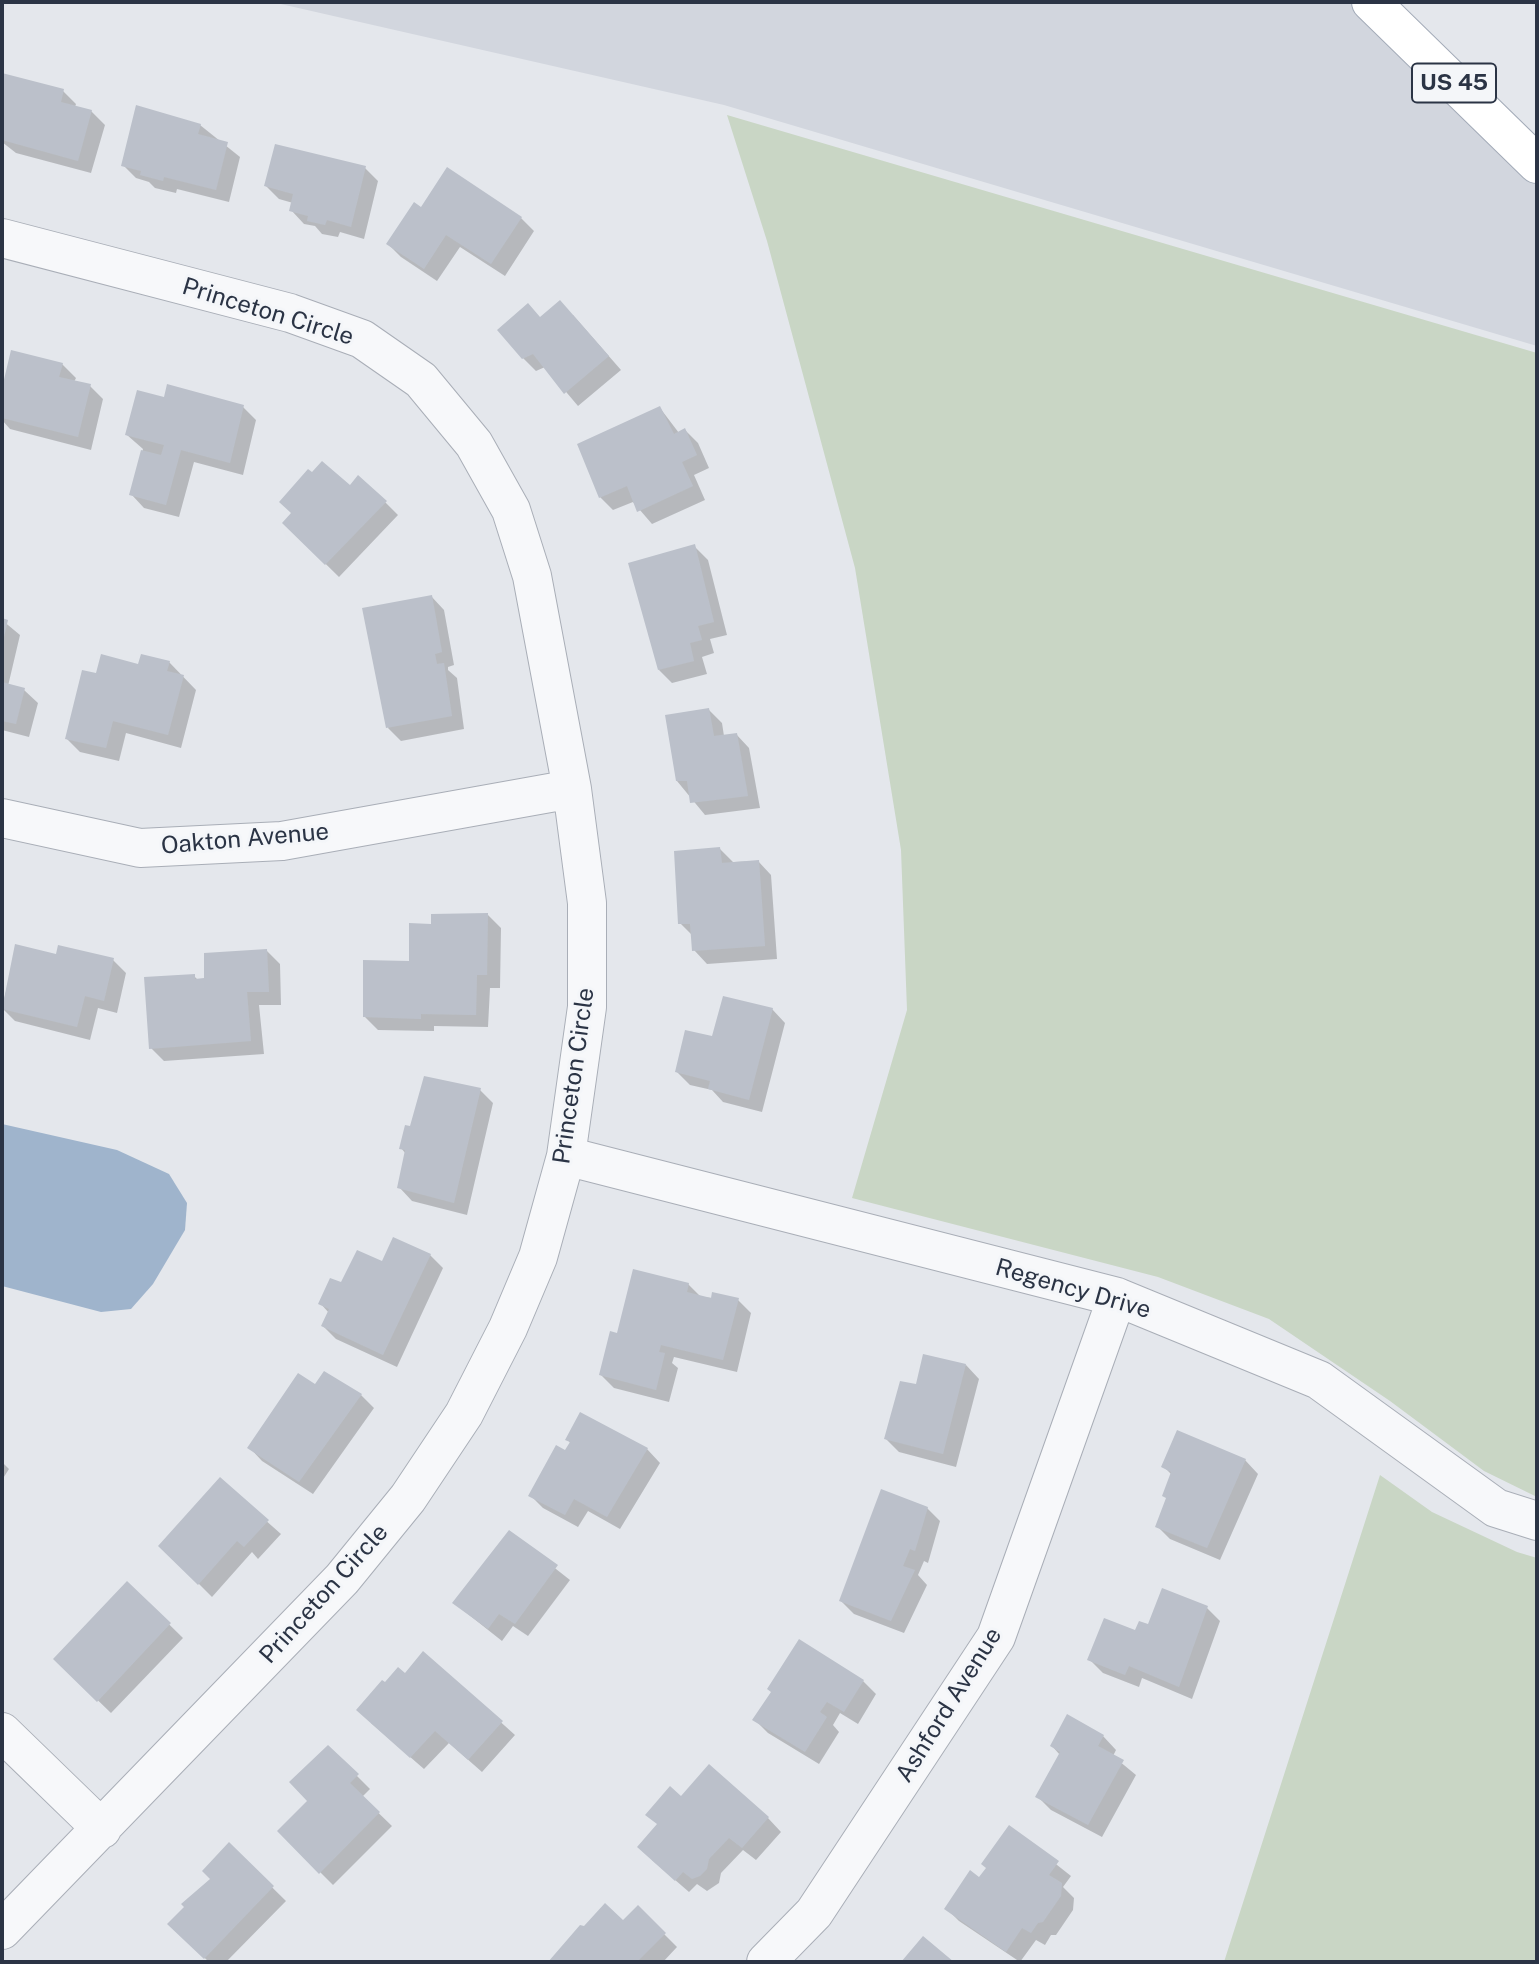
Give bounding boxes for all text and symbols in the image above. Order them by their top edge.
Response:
road number: US 45 [1412,64,1496,102]
street label: Princeton Circle [179,272,357,352]
street label: Oakton Avenue [160,817,330,861]
street label: Princeton Circle [547,986,601,1166]
street label: Regency Drive [992,1253,1154,1325]
street label: Princeton Circle [254,1518,394,1670]
street label: Ashford Avenue [890,1622,1008,1788]

